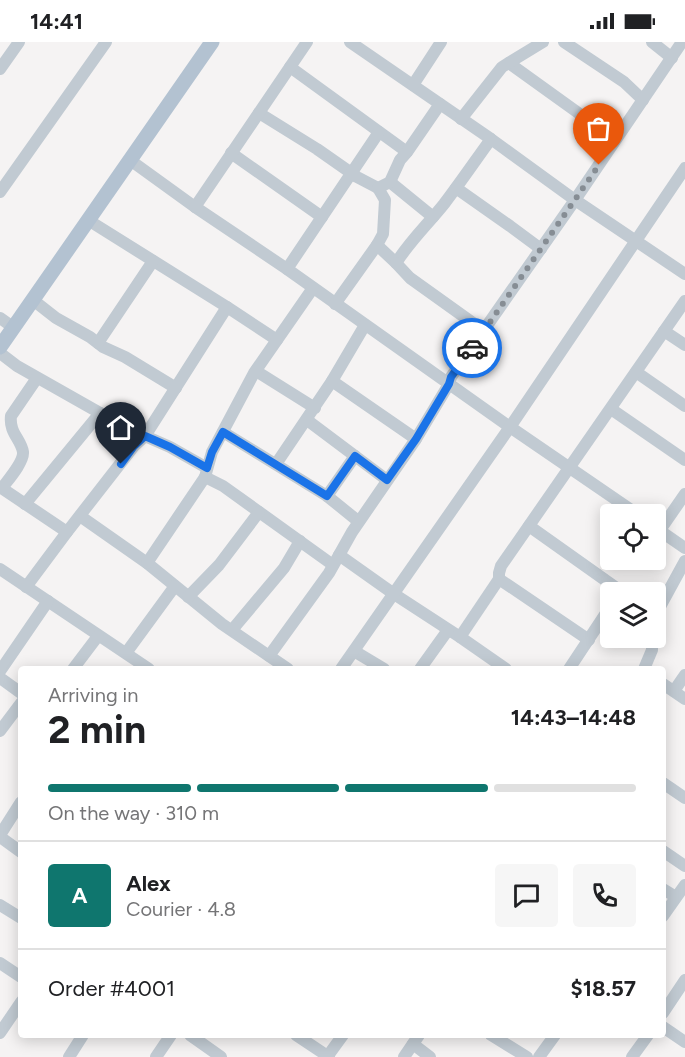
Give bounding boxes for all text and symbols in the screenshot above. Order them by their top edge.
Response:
text: 14:41 [30,8,83,35]
pin [573,103,624,165]
icon: bag [582,112,615,145]
courier [442,318,502,378]
icon: car [456,332,489,365]
pin [95,402,146,464]
icon: home [104,411,137,444]
map controls [600,504,666,648]
button: locate [600,504,666,570]
button: layers [600,582,666,648]
text: Arriving in [48,683,138,707]
text: 14:43–14:48 [511,704,636,731]
text: 2 min [48,706,146,753]
text: On the way · 310 m [48,801,219,825]
button: chat [495,864,558,927]
button: phone [573,864,636,927]
text: Alex [126,870,171,897]
text: A [72,882,87,909]
text: Courier · 4.8 [126,897,236,921]
text: Order #4001 [48,975,175,1002]
text: $18.57 [571,975,636,1002]

